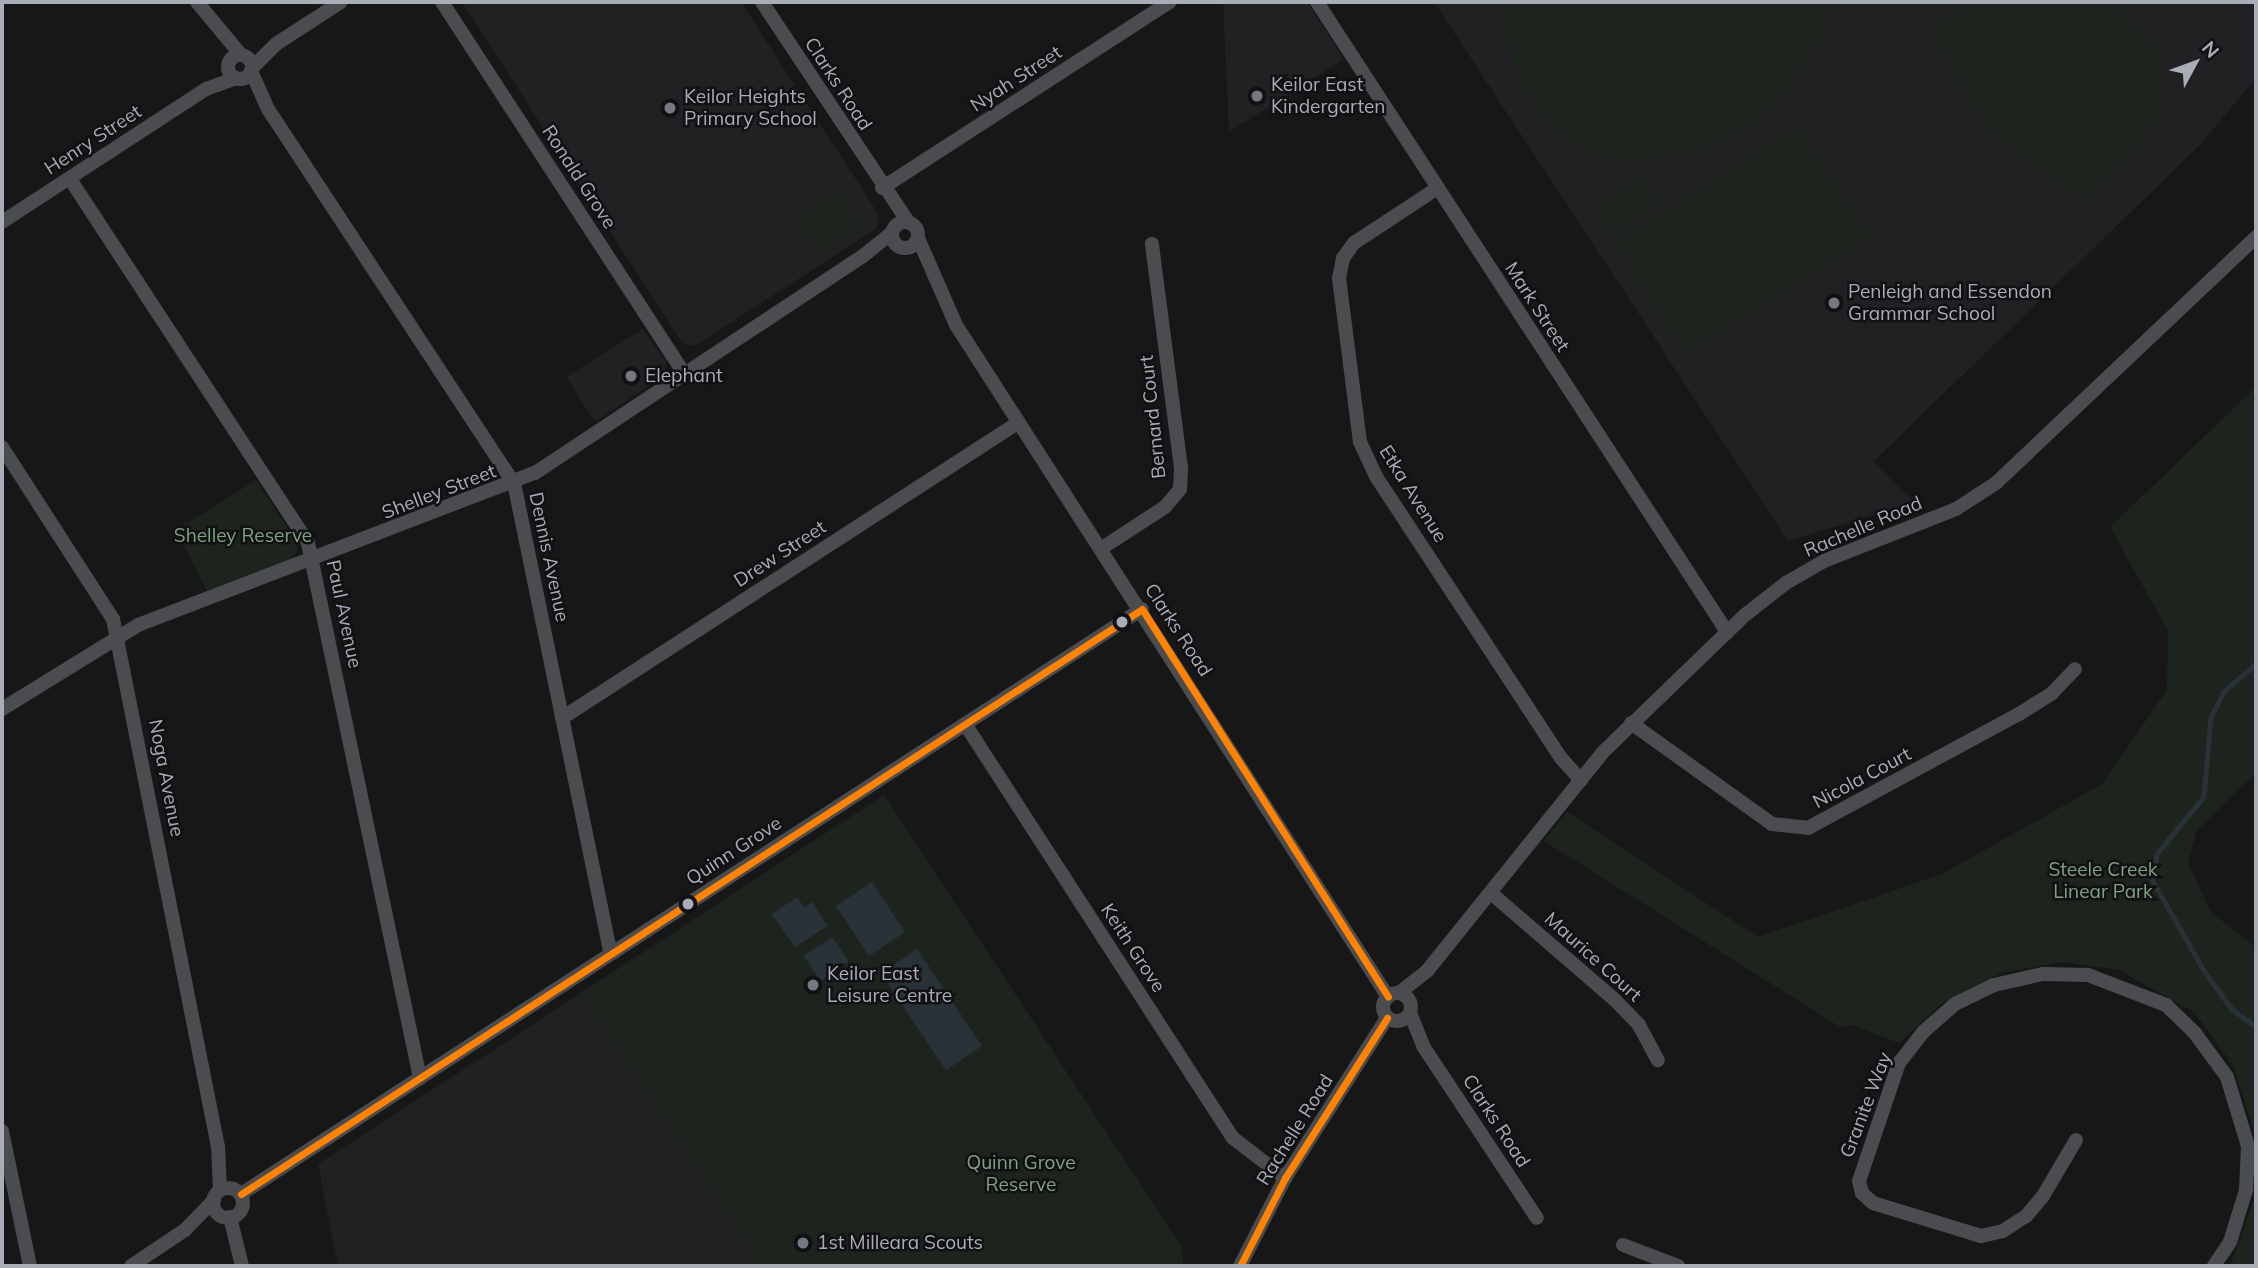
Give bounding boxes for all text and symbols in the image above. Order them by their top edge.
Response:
north arrow [2160,28,2230,98]
street label: Clarks Road [799,33,877,135]
text: N [2197,36,2225,63]
street label: Nyah Street [966,41,1066,117]
place label: Keilor East Kindergarten [1271,74,1385,118]
place label: Keilor Heights Primary School [684,86,817,130]
marker: Keilor East Kindergarten [1249,88,1265,104]
street label: Henry Street [40,100,146,180]
marker: Keilor Heights Primary School [662,100,678,116]
street label: Ronald Grove [537,121,621,233]
street label: Mark Street [1500,258,1574,356]
place label: Penleigh and Essendon Grammar School [1848,281,2052,325]
marker: Penleigh and Essendon Grammar School [1826,295,1842,311]
street label: Bernard Court [1135,354,1171,480]
place label: Elephant [645,365,723,387]
marker: Elephant [623,368,639,384]
street label: Etka Avenue [1374,441,1452,547]
street label: Shelley Street [379,460,499,524]
street label: Dennis Avenue [524,490,574,624]
street label: Rachelle Road [1800,492,1926,562]
street label: Drew Street [730,516,830,592]
park label: Shelley Reserve [174,525,312,547]
street label: Paul Avenue [321,558,367,670]
street label: Clarks Road [1139,579,1217,681]
unlabelled marker [1115,615,1129,629]
street label: Noga Avenue [143,717,189,839]
street label: Nicola Court [1809,743,1915,813]
street label: Quinn Grove [682,812,786,890]
park label: Steele Creek Linear Park [2048,859,2158,903]
unlabelled marker [681,897,695,911]
street label: Keith Grove [1096,899,1170,997]
street label: Maurice Court [1540,907,1646,1007]
place label: Keilor East Leisure Centre [827,963,952,1007]
marker: Keilor East Leisure Centre [805,977,821,993]
street label: Granite Way [1835,1049,1897,1161]
street label: Rachelle Road [1252,1070,1338,1190]
street label: Clarks Road [1457,1070,1535,1172]
park label: Quinn Grove Reserve [966,1152,1076,1196]
place label: 1st Milleara Scouts [817,1232,983,1254]
marker: 1st Milleara Scouts [795,1235,811,1251]

